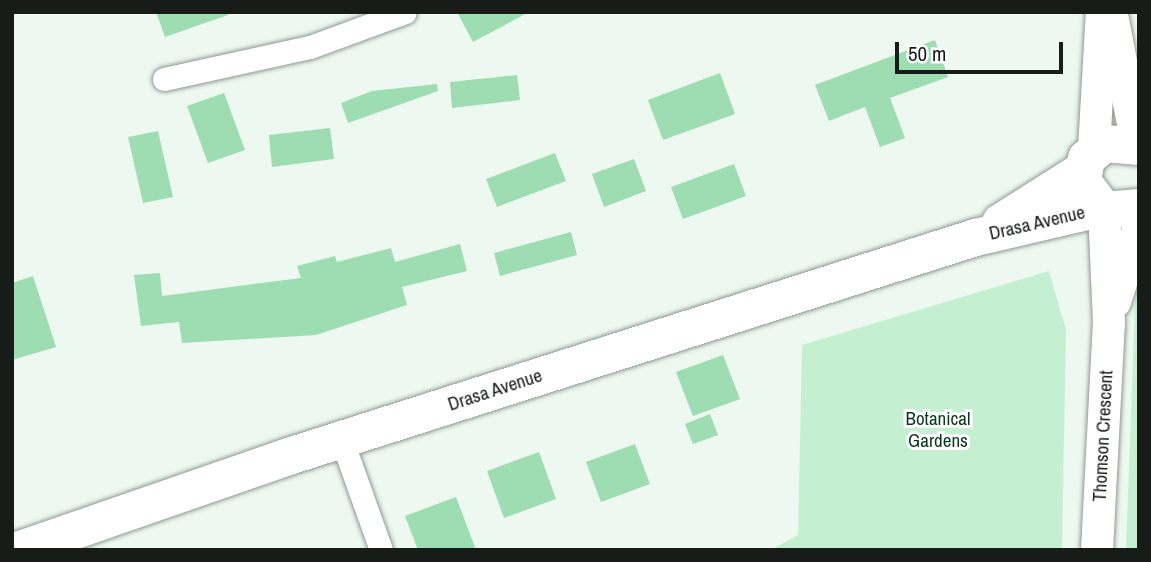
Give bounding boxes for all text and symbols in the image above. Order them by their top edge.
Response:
scale bar [899,28,1067,72]
text: 50 m [908,39,946,68]
street label: Drasa Avenue [986,201,1088,245]
street label: Drasa Avenue [445,364,545,416]
street label: Thomson Crescent [1088,370,1118,502]
park label: Botanical Gardens [906,408,970,452]

